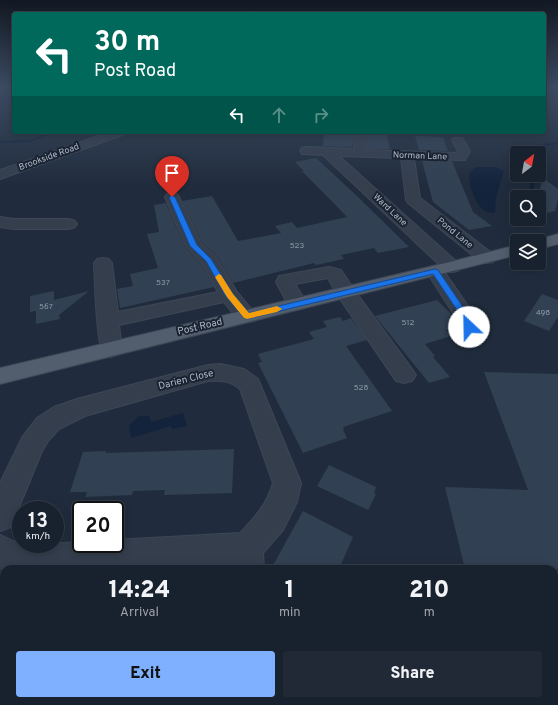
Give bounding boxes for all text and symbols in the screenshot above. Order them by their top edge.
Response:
text: 30 m [94,25,160,61]
icon: left [28,28,80,80]
text: Post Road [94,60,176,83]
icon: left [226,104,248,126]
icon: ahead [268,104,290,126]
icon: right [310,104,332,126]
street label: Brookside Road [17,141,81,173]
north arrow [510,146,546,182]
map controls [510,146,546,270]
street label: Norman Lane [393,150,448,162]
pin [155,156,189,197]
icon: arrive [161,162,183,184]
button: search [510,190,546,226]
street label: Ward Lane [371,191,409,229]
street label: Pond Lane [435,215,475,251]
button: layers [510,234,546,270]
house number: 523 [290,241,305,251]
house number: 537 [156,278,170,288]
house number: 567 [39,302,53,312]
position arrow [448,306,490,348]
house number: 498 [536,308,550,318]
street label: Post Road [176,316,224,338]
house number: 512 [402,318,415,328]
street label: Darien Close [157,367,215,393]
house number: 528 [354,383,368,393]
speed limit sign: 20 [72,501,124,553]
text: 13 [28,509,48,535]
text: km/h [26,530,50,543]
text: 14:24 [109,576,170,606]
text: 1 [285,576,295,606]
text: 210 [409,576,450,606]
text: Arrival [120,605,159,621]
text: min [279,605,301,621]
text: m [424,605,435,621]
button: Exit [16,651,275,697]
button: Share [283,651,542,697]

